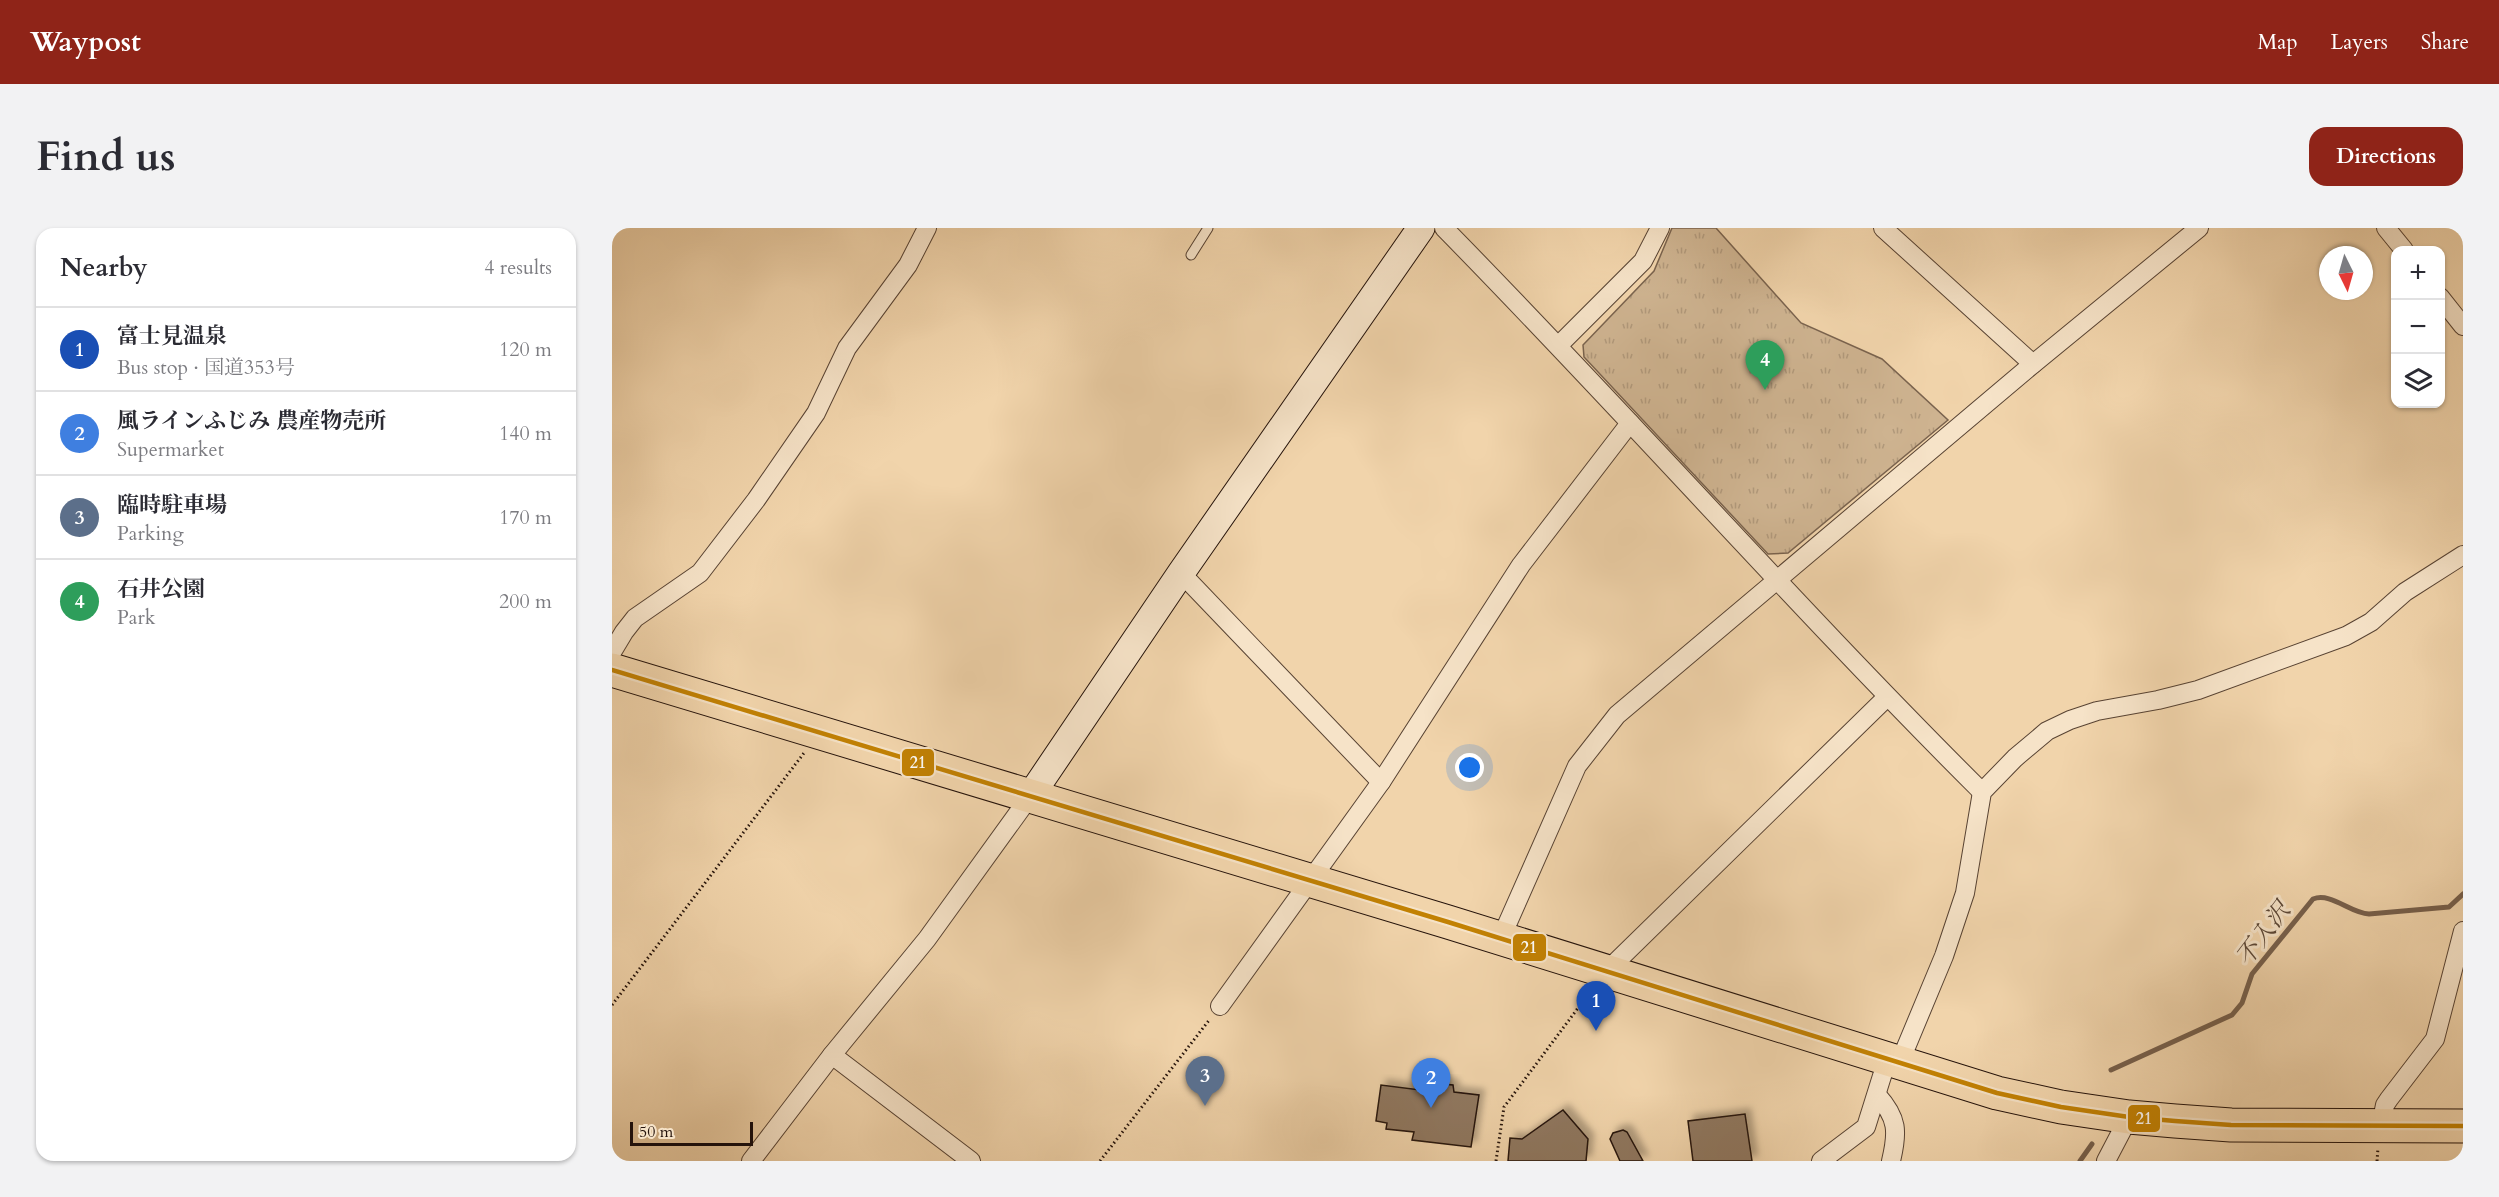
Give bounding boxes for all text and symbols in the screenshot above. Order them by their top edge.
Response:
text: Waypost [30,23,141,61]
text: Map [2258,28,2298,57]
text: Layers [2331,28,2388,57]
text: Share [2421,28,2469,57]
button: Directions [2309,127,2463,186]
text: Find us [36,128,176,185]
north arrow [2319,246,2373,300]
map controls [2391,246,2445,408]
button: + [2391,246,2445,300]
text: Nearby [60,250,148,285]
text: 4 results [484,254,552,281]
button: − [2391,300,2445,354]
text: 富士見温泉 [117,321,227,351]
text: 1 [74,336,85,363]
text: 120 m [499,336,552,363]
pin: 4 [1746,340,1784,390]
text: Bus stop · 国道353号 [117,354,295,381]
button: layers [2391,354,2445,408]
text: 風ラインふじみ 農産物売所 [117,406,386,436]
text: 2 [74,420,85,447]
text: 140 m [499,420,552,447]
text: Supermarket [117,436,224,463]
text: 臨時駐車場 [117,490,227,520]
text: 3 [74,504,85,531]
text: 170 m [499,504,552,531]
text: Parking [117,520,184,547]
text: 石井公園 [117,574,205,604]
text: 4 [74,588,85,615]
text: 200 m [499,588,552,615]
text: Park [117,604,155,631]
line badge: 21 [901,748,935,777]
text: 21 [910,752,926,774]
your location [1455,753,1484,782]
water label: 不入沢 [2229,893,2300,973]
line badge: 21 [1512,933,1547,962]
text: 21 [1521,937,1537,959]
pin: 1 [1576,982,1616,1031]
pin: 3 [1186,1056,1224,1106]
pin: 2 [1412,1058,1450,1108]
line badge: 21 [2127,1104,2161,1133]
text: 21 [2136,1108,2152,1130]
scale bar [630,1119,753,1146]
text: 50 m [639,1121,673,1143]

